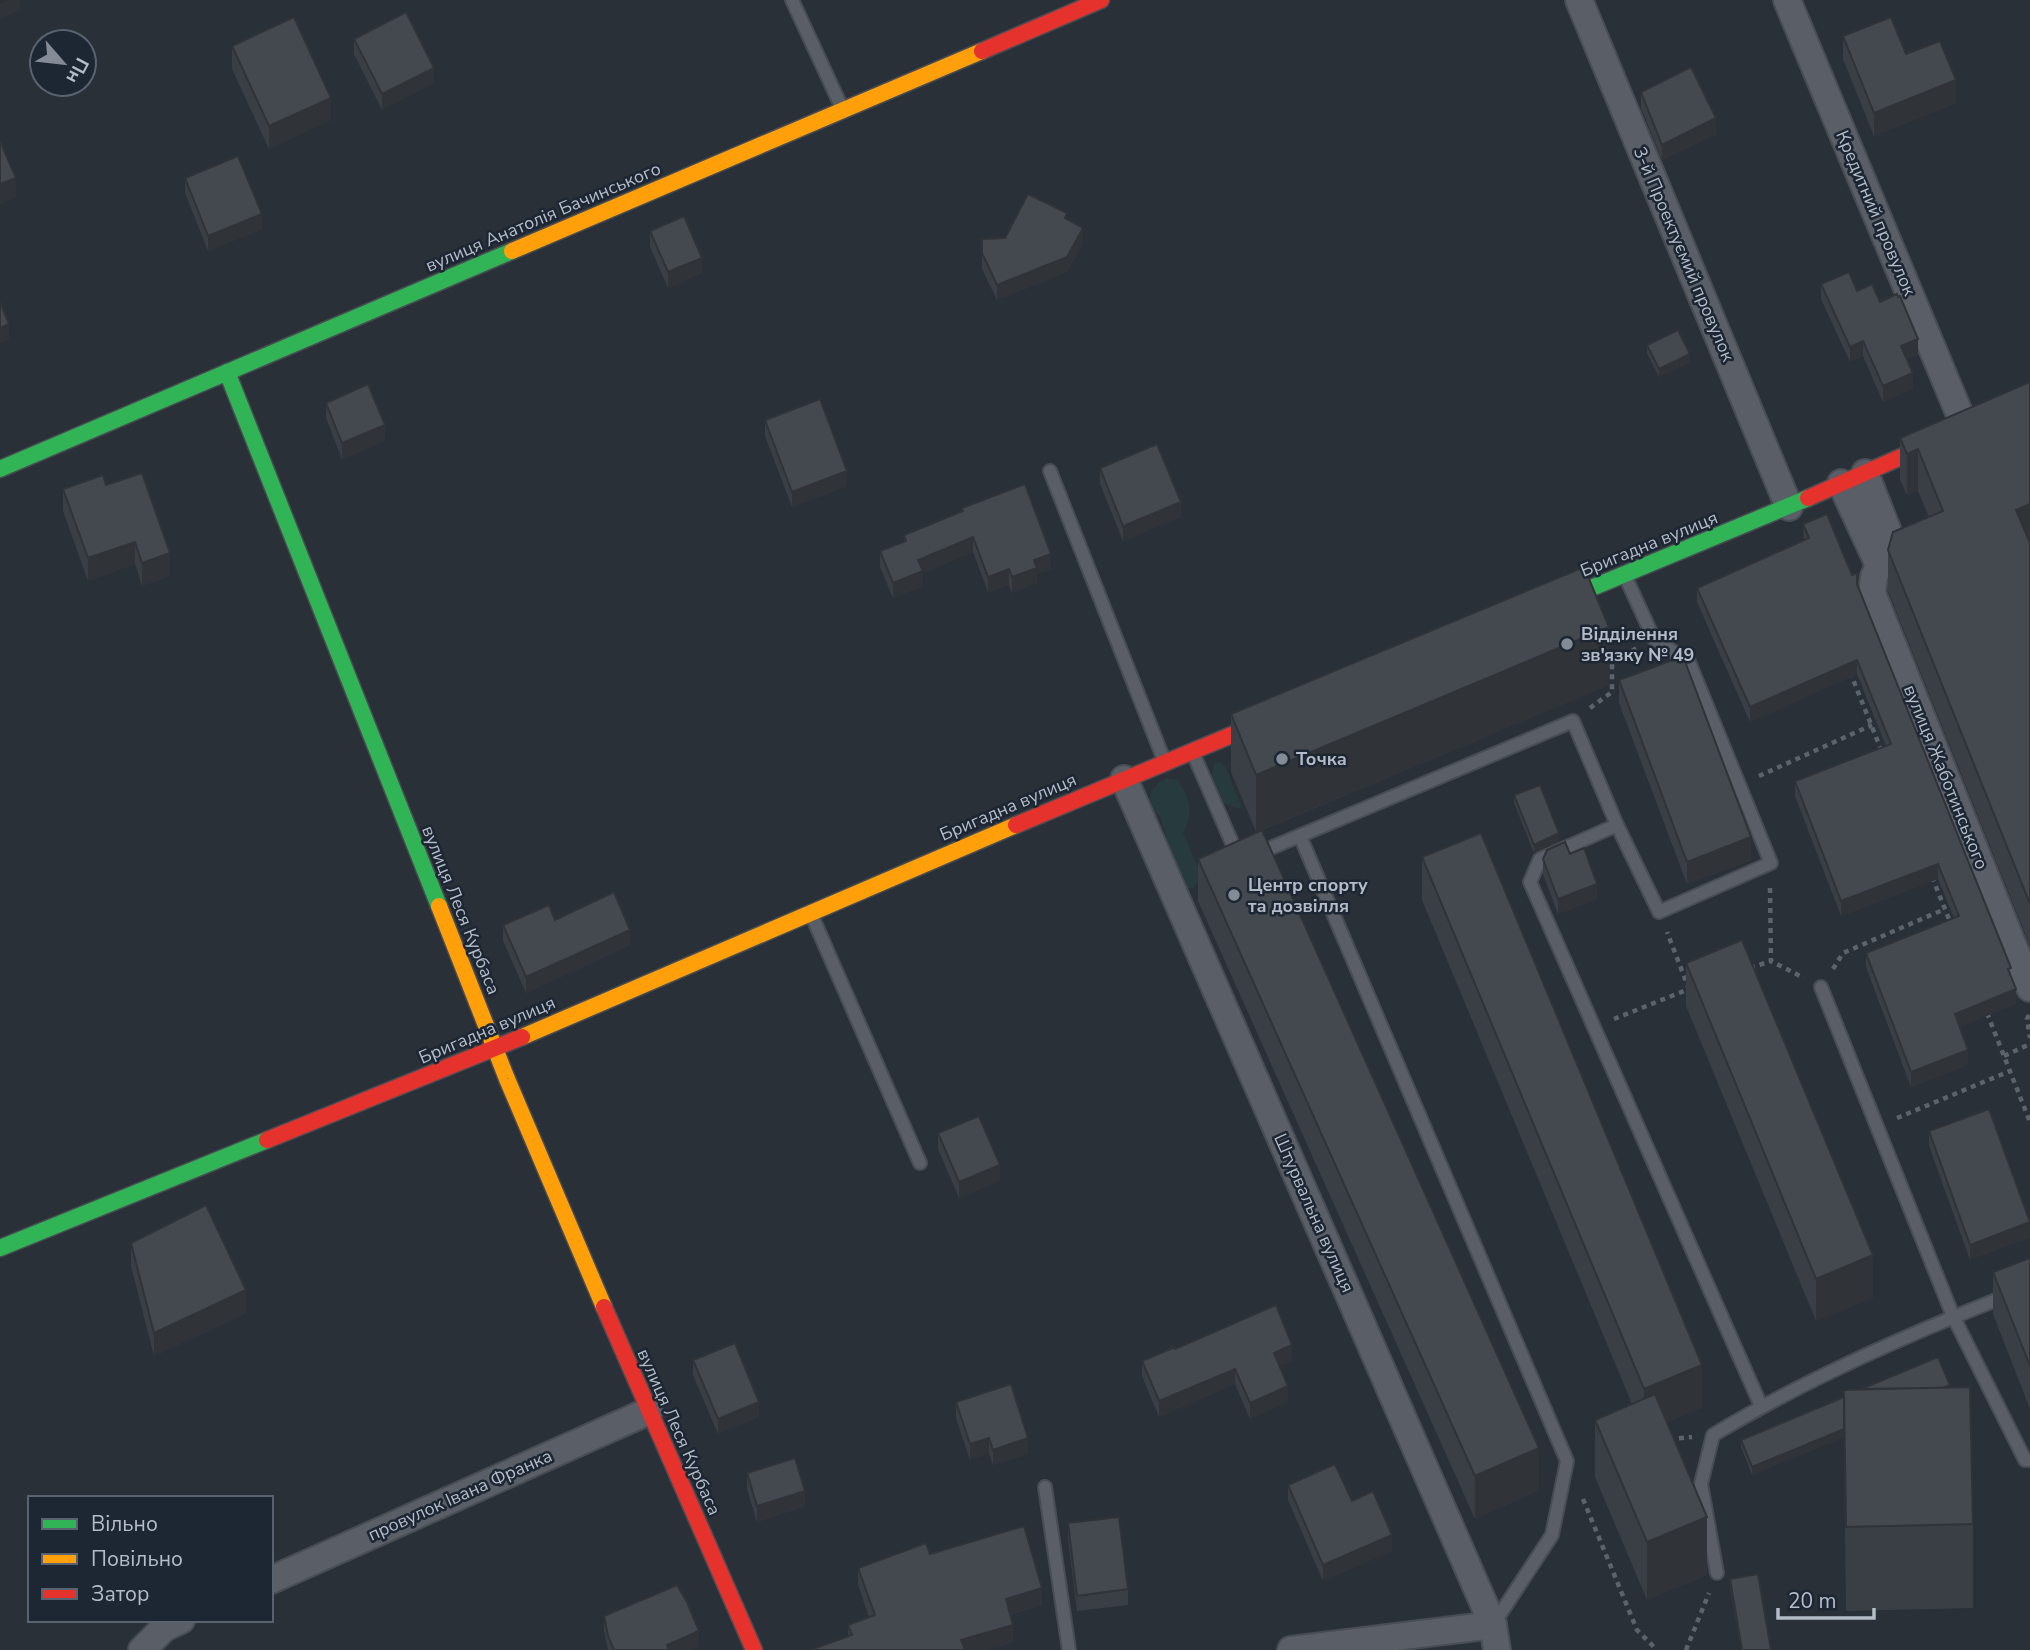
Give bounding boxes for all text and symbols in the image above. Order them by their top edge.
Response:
north arrow [28,28,98,98]
text: Пн [60,53,95,88]
street label: Кредитний провулок [1830,127,1922,300]
street label: 3-й Проектуємий провулок [1628,143,1740,366]
street label: вулиця Анатолія Бачинського [422,156,664,278]
street label: Бригадна вулиця [1577,505,1721,583]
place label: Відділення зв'язку № 49 [1581,622,1694,667]
marker: Відділення зв'язку № 49 [1559,636,1575,652]
street label: вулиця Жаботинського [1898,681,1994,873]
place label: Точка [1296,747,1347,771]
marker: Точка [1274,751,1290,767]
street label: Бригадна вулиця [936,767,1080,847]
street label: вулиця Леся Курбаса [416,822,506,998]
place label: Центр спорту та дозвілля [1248,873,1368,918]
marker: Центр спорту та дозвілля [1226,887,1242,903]
street label: Бригадна вулиця [415,990,559,1070]
street label: Штурвальна вулиця [1268,1130,1360,1296]
street label: вулиця Леся Курбаса [631,1345,727,1519]
street label: провулок Івана Франка [364,1444,556,1546]
legend [28,1496,273,1622]
text: Вільно [91,1510,158,1538]
text: Повільно [91,1545,183,1573]
scale bar [1778,1576,1874,1620]
text: Затор [91,1580,149,1608]
text: 20 m [1788,1587,1837,1615]

